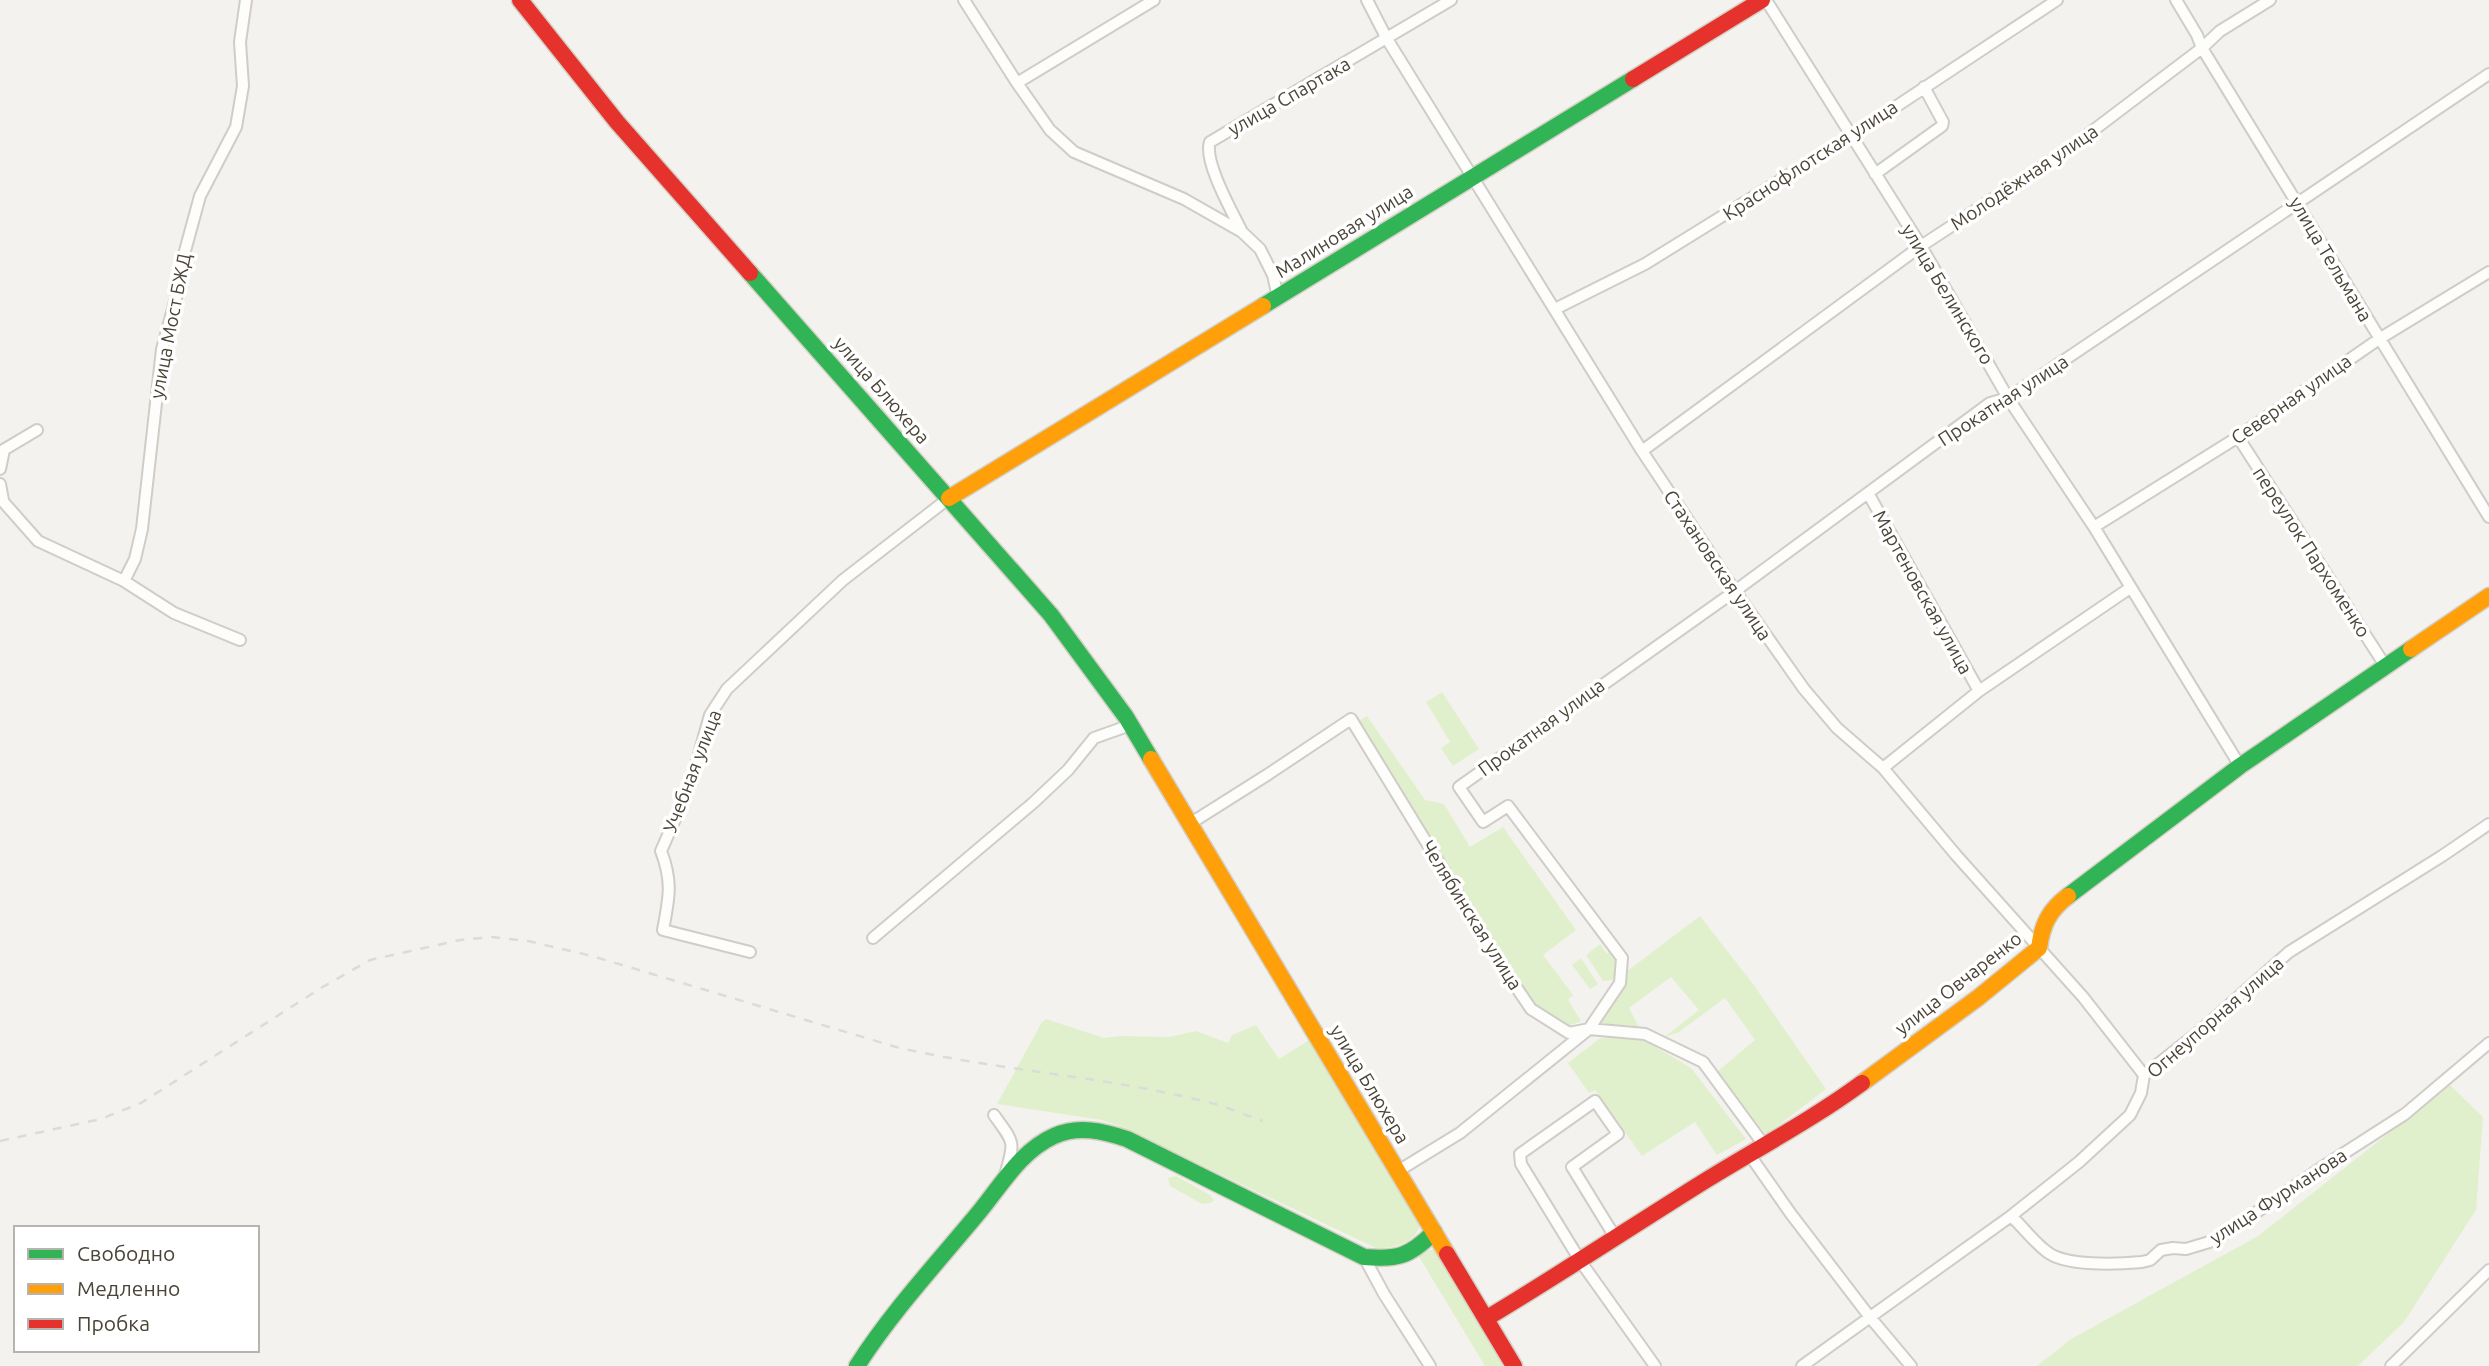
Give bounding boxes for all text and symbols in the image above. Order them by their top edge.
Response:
street label: улица Спартака [1224,52,1354,140]
street label: Краснофлотская улица [1719,95,1901,225]
street label: Молодёжная улица [1946,120,2102,234]
street label: Малиновая улица [1271,180,1417,282]
street label: улица Тельмана [2285,192,2377,326]
street label: улица Белинского [1897,220,1999,368]
street label: улица Мост БЖД [145,252,195,400]
street label: улица Блюхера [829,332,935,448]
street label: Северная улица [2227,349,2355,449]
street label: Прокатная улица [1934,350,2072,450]
street label: переулок Пархоменко [2249,463,2375,641]
street label: Стахановская улица [1660,486,1776,644]
street label: Мартеновская улица [1869,506,1977,678]
street label: Прокатная улица [1474,674,1608,780]
street label: Учебная улица [658,707,726,835]
street label: Челябинская улица [1417,836,1527,994]
street label: улица Овчаренко [1890,927,2026,1039]
street label: Огнеупорная улица [2142,952,2288,1082]
street label: улица Блюхера [1326,1021,1414,1147]
street label: улица Фурманова [2205,1143,2351,1249]
legend [14,1226,259,1352]
text: Свободно [77,1241,175,1265]
text: Медленно [77,1276,180,1300]
text: Пробка [77,1311,150,1335]

